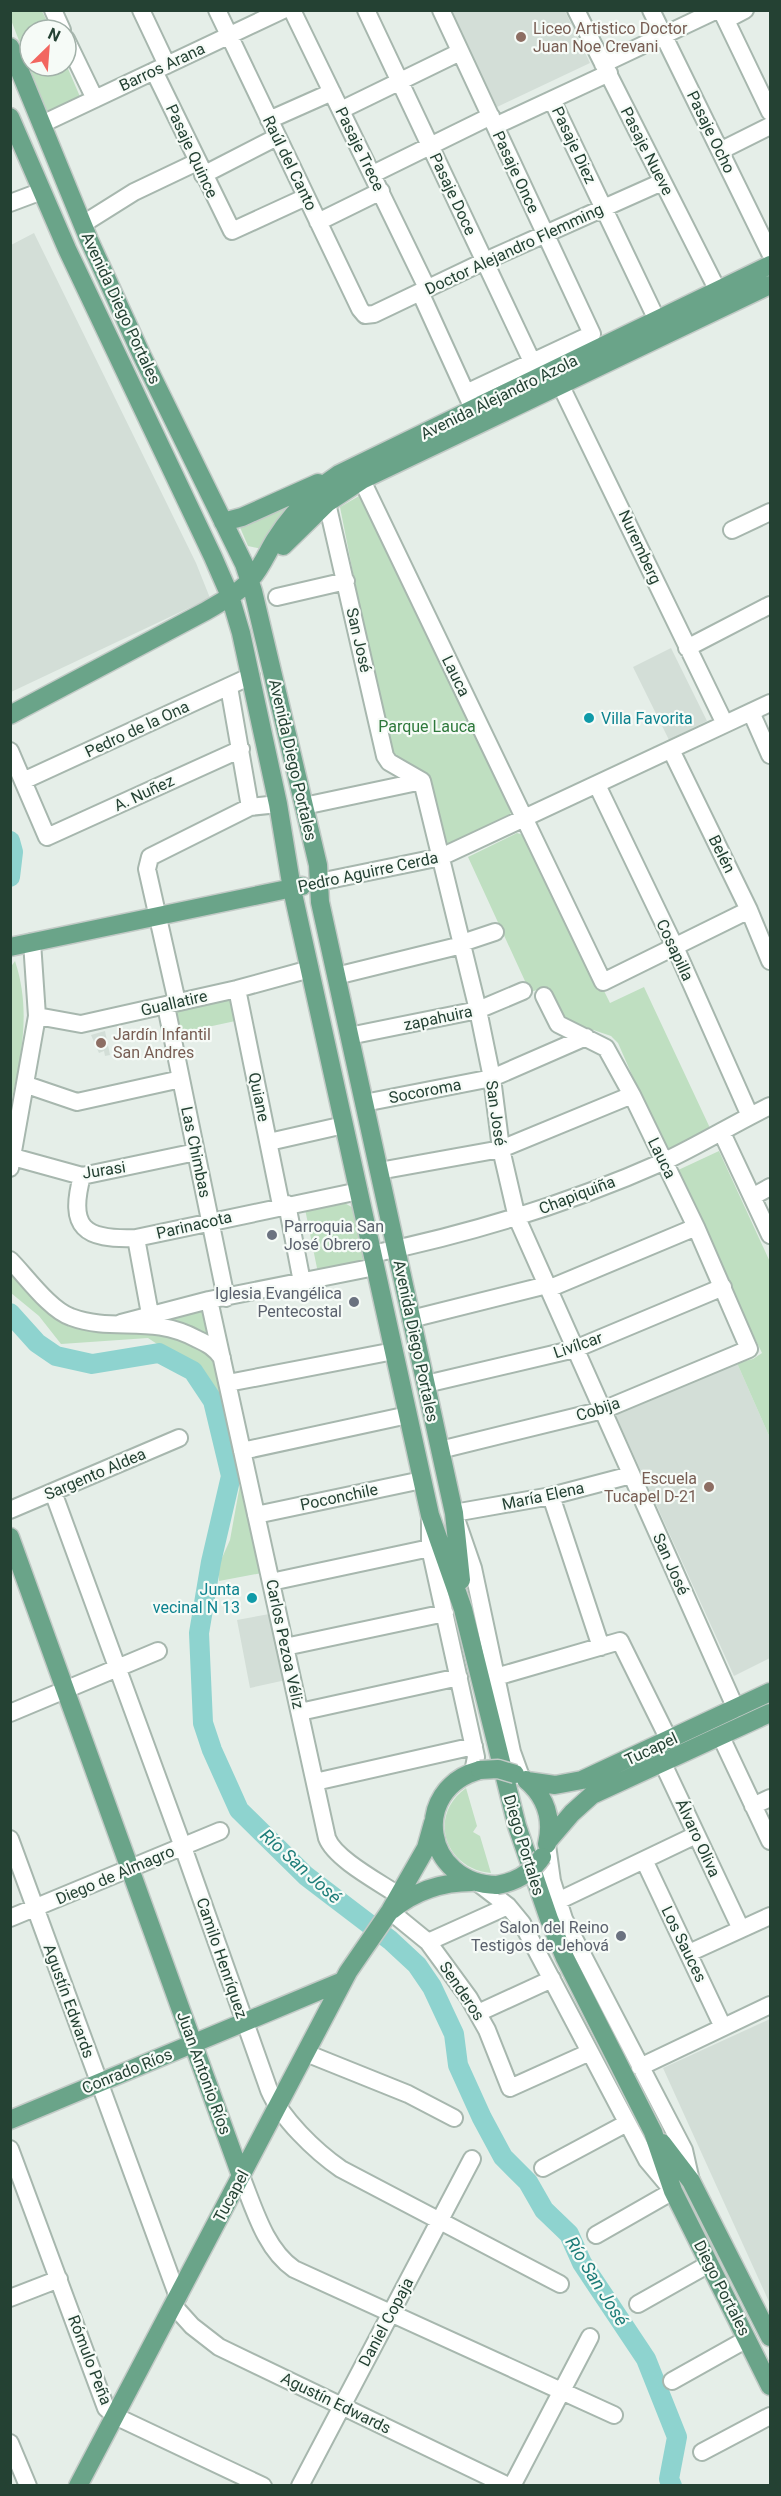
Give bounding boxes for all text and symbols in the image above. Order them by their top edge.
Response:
north arrow [18,18,78,78]
place label: Liceo Artistico Doctor Juan Noe Crevani [533,19,688,56]
text: N [45,24,63,46]
marker: Liceo Artistico Doctor Juan Noe Crevani [514,30,528,44]
street label: Barros Arana [116,39,208,95]
street label: Pasaje Ocho [683,88,739,176]
street label: Pasaje Quince [162,101,222,201]
street label: Pasaje Diez [548,103,600,187]
street label: Pasaje Trece [331,104,389,194]
street label: Pasaje Nueve [617,104,677,198]
street label: Raúl del Canto [259,113,321,213]
street label: Pasaje Once [489,128,543,216]
street label: Pasaje Doce [426,150,480,238]
street label: Doctor Alejandro Flemming [422,199,606,299]
street label: Avenida Diego Portales [78,229,164,387]
street label: Avenida Alejandro Azola [417,351,581,443]
street label: Nuremberg [615,507,665,587]
street label: San José [342,606,376,674]
street label: Lauca [438,652,474,700]
street label: Avenida Diego Portales [265,677,321,843]
street label: Pedro de la Ona [82,697,192,761]
place label: Villa Favorita [601,709,693,728]
marker: Villa Favorita [582,711,596,725]
park label: Parque Lauca [378,717,476,736]
street label: A. Nuñez [111,771,177,815]
street label: Belén [705,832,739,876]
street label: Pedro Aguirre Cerda [296,848,440,896]
street label: Cosapilla [652,916,698,984]
street label: Guallatire [139,986,209,1020]
street label: zapahuira [402,1001,474,1035]
place label: Jardín Infantil San Andres [113,1025,211,1062]
marker: Jardín Infantil San Andres [94,1036,108,1050]
street label: Quiane [245,1071,273,1123]
street label: Socoroma [387,1075,463,1107]
street label: San José [482,1079,510,1147]
street label: Las Chimbas [177,1105,215,1199]
street label: Lauca [644,1134,680,1182]
street label: Jurasi [81,1157,127,1183]
street label: Chapiquiña [536,1172,618,1218]
street label: Parinacota [154,1207,234,1243]
place label: Parroquia San José Obrero [284,1217,384,1254]
marker: Parroquia San José Obrero [265,1228,279,1242]
street label: Avenida Diego Portales [390,1258,442,1424]
place label: Iglesia Evangélica Pentecostal [215,1284,342,1321]
marker: Iglesia Evangélica Pentecostal [347,1295,361,1309]
street label: Livílcar [551,1328,606,1362]
street label: Cobija [574,1393,622,1425]
street label: Sargento Aldea [41,1444,149,1504]
place label: Escuela Tucapel D-21 [604,1469,697,1506]
street label: María Elena [500,1478,586,1514]
street label: Poconchile [298,1480,380,1514]
marker: Escuela Tucapel D-21 [702,1480,716,1494]
street label: San José [649,1530,693,1598]
street label: Carlos Pezoa Véliz [262,1578,308,1711]
place label: Junta vecinal N 13 [153,1580,240,1617]
marker: Junta vecinal N 13 [245,1591,259,1605]
street label: Tucapel [622,1729,680,1769]
street label: Diego Portales [500,1792,548,1898]
street label: Álvaro Oliva [672,1796,724,1880]
water label: Río San José [256,1824,346,1908]
street label: Diego de Almagro [53,1841,177,1909]
street label: Camilo Henríquez [192,1895,252,2021]
street label: Los Sauces [657,1903,711,1985]
place label: Salon del Reino Testigos de Jehová [471,1918,609,1955]
marker: Salon del Reino Testigos de Jehová [614,1929,628,1943]
street label: Agustín Edwards [40,1941,98,2061]
street label: Senderos [435,1958,489,2024]
street label: Juan Antonio Ríos [173,2009,235,2137]
street label: Conrado Ríos [79,2044,175,2098]
street label: Tucapel [209,2167,253,2225]
water label: Río San José [561,2233,633,2329]
street label: Diego Portales [690,2237,754,2339]
street label: Daniel Copaja [355,2274,417,2370]
street label: Rómulo Peña [64,2312,116,2408]
street label: Agustín Edwards [278,2368,394,2438]

